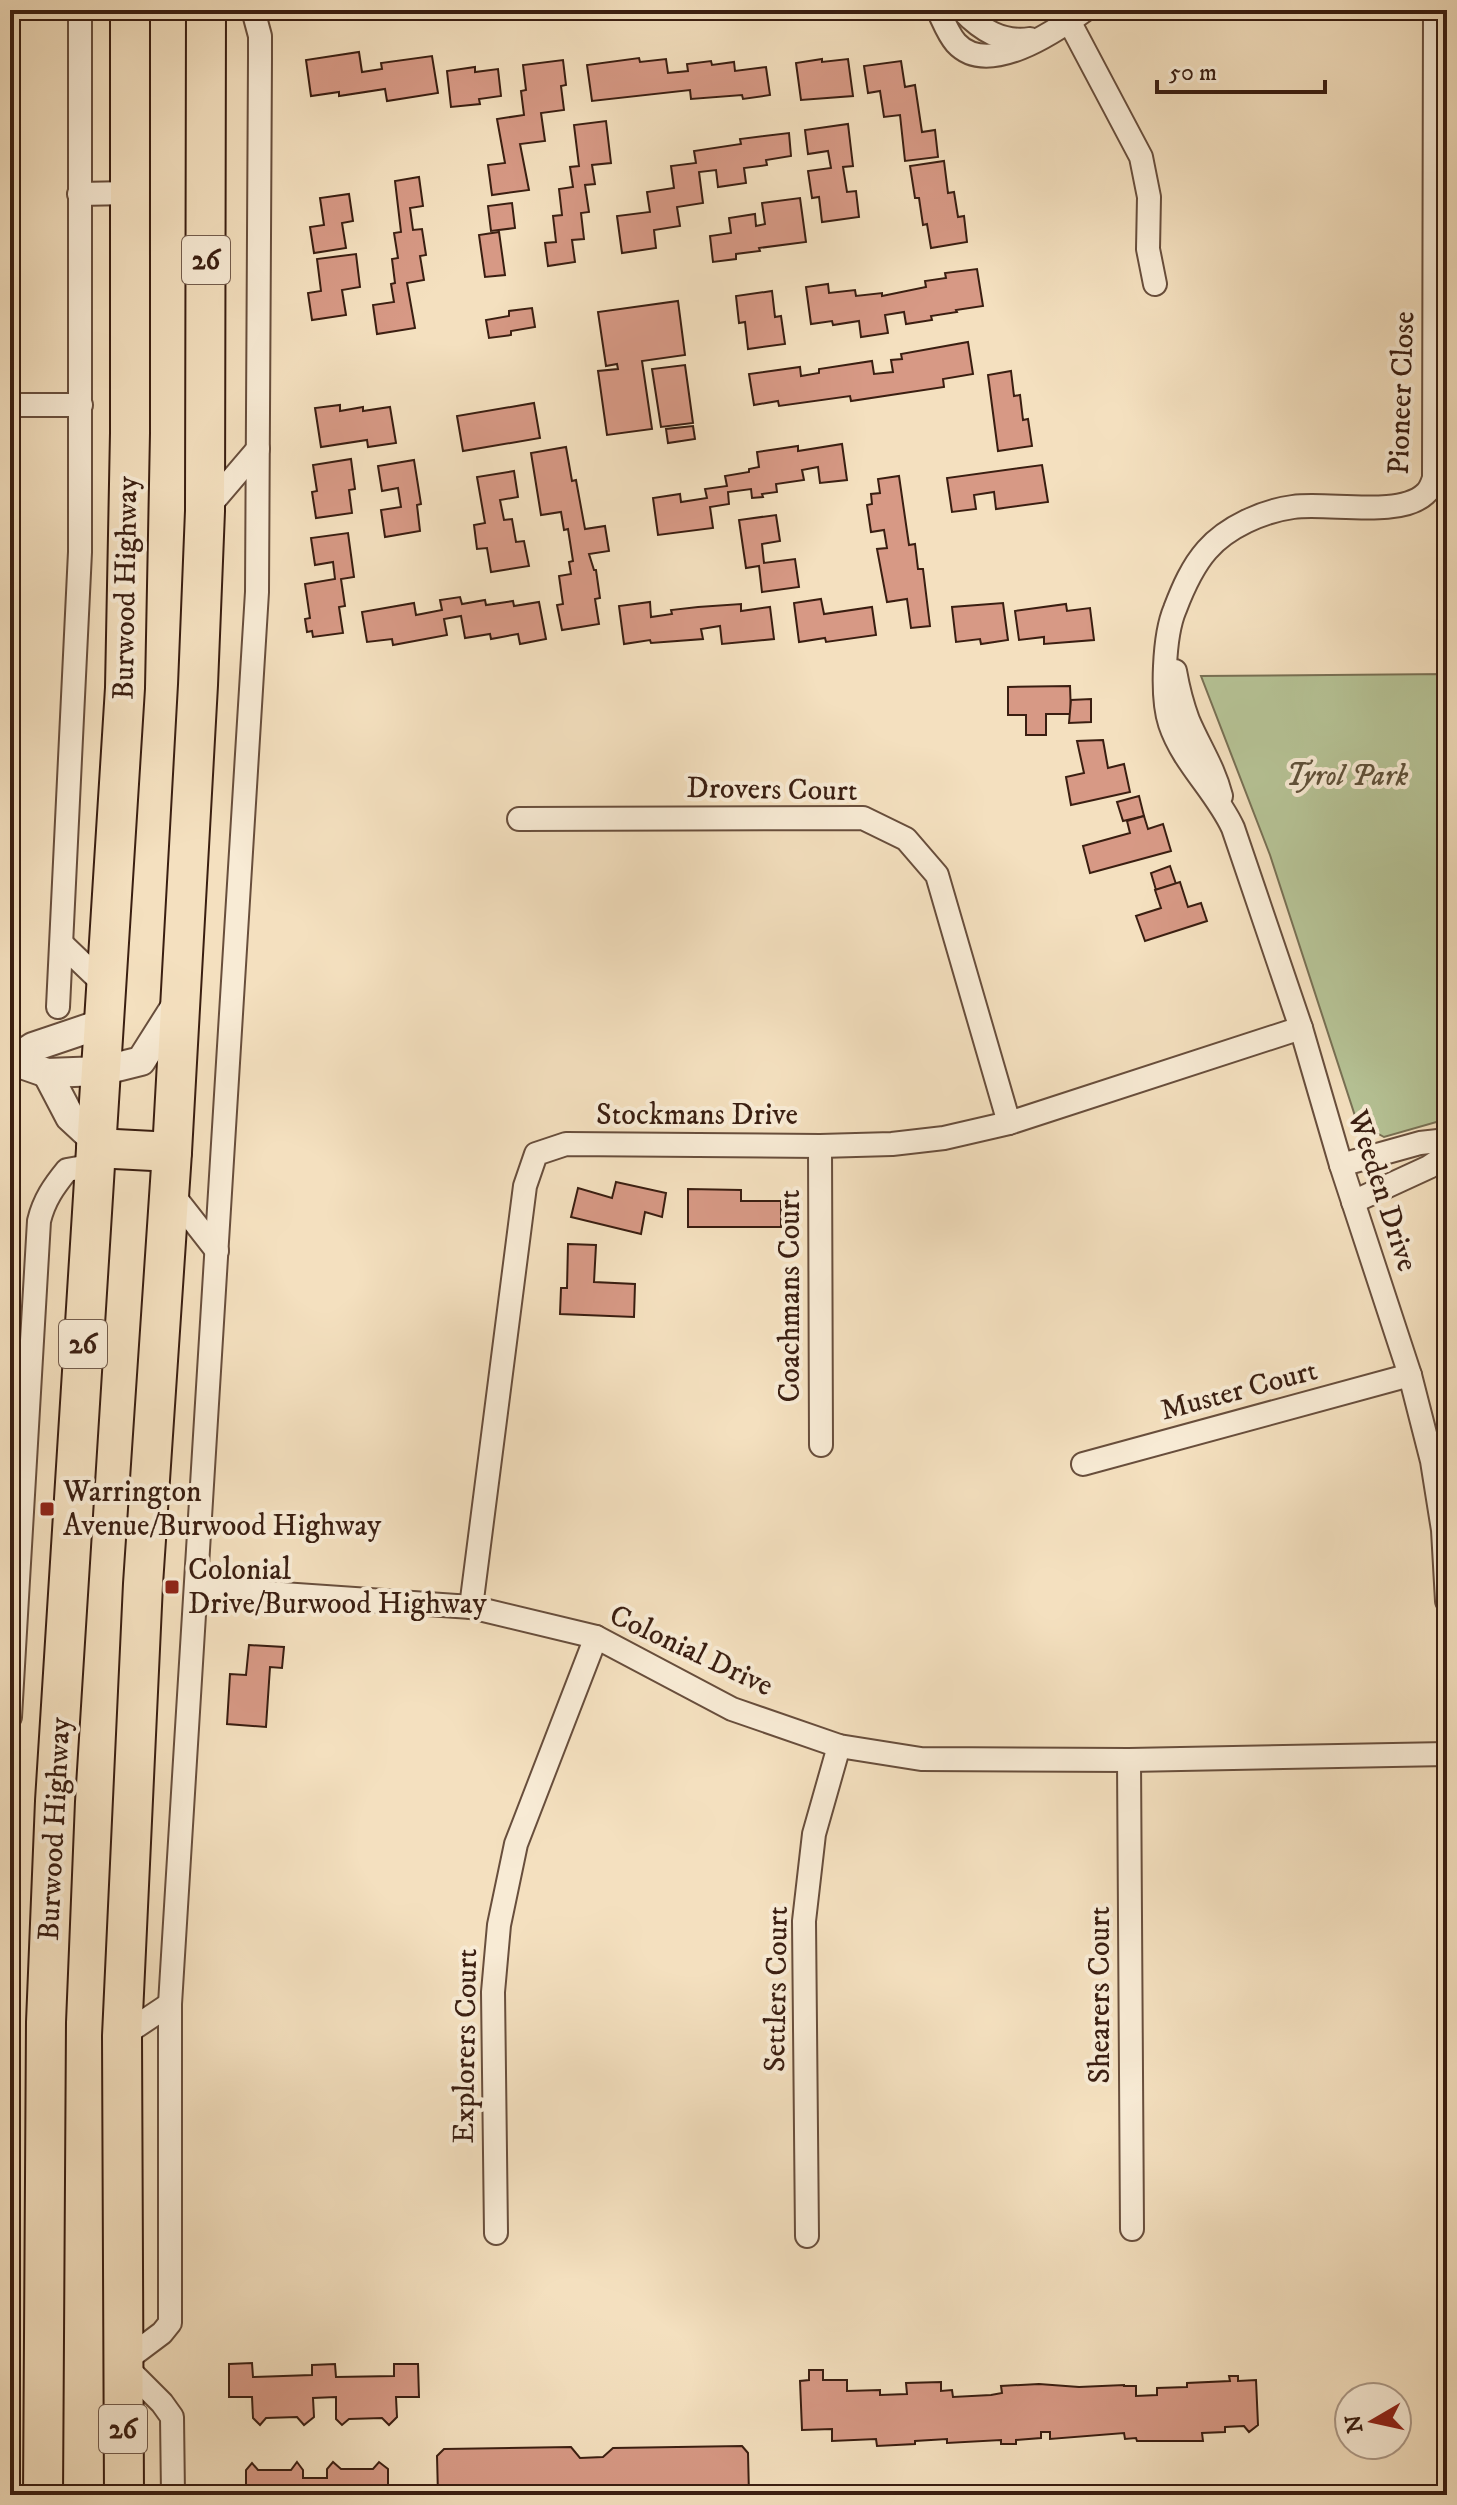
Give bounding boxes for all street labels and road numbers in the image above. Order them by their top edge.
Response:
road number: 26 [182,236,230,284]
street label: Pioneer Close [1381,311,1423,475]
street label: Burwood Highway [106,475,146,700]
street label: Drovers Court [686,770,858,810]
street label: Stockmans Drive [596,1097,798,1134]
street label: Weeden Drive [1338,1105,1425,1276]
street label: Coachmans Court [772,1189,809,1403]
road number: 26 [59,1320,107,1368]
street label: Muster Court [1157,1352,1321,1430]
street label: Colonial Drive [603,1597,779,1705]
street label: Burwood Highway [31,1716,79,1942]
street label: Settlers Court [757,1906,797,2072]
street label: Shearers Court [1082,1906,1119,2084]
street label: Explorers Court [446,1948,486,2144]
road number: 26 [99,2405,147,2453]

